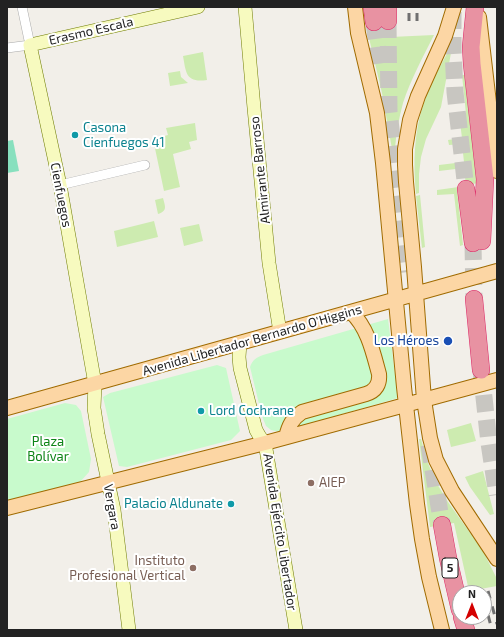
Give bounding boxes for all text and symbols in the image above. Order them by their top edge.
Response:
street label: Erasmo Escala [47,14,135,48]
street label: Almirante Barroso [247,115,273,225]
place label: Casona Cienfuegos 41 [83,120,165,151]
marker: Casona Cienfuegos 41 [70,130,80,140]
street label: Cienfuegos [47,161,75,229]
street label: Avenida Libertador Bernardo O'Higgins [141,301,363,379]
place label: Los Héroes [374,333,439,349]
marker: Los Héroes [442,335,454,347]
place label: Lord Cochrane [209,403,294,419]
marker: Lord Cochrane [196,406,206,416]
park label: Plaza Bolívar [27,434,69,465]
street label: Avenida Ejército Libertador [260,452,300,612]
place label: AIEP [319,475,345,491]
marker: AIEP [306,478,316,488]
street label: Vergara [100,483,124,531]
place label: Palacio Aldunate [124,496,223,512]
marker: Palacio Aldunate [226,499,236,509]
place label: Instituto Profesional Vertical [69,553,185,584]
road number: 5 [442,558,458,578]
marker: Instituto Profesional Vertical [188,563,198,573]
north arrow [452,585,492,625]
text: N [468,587,476,600]

